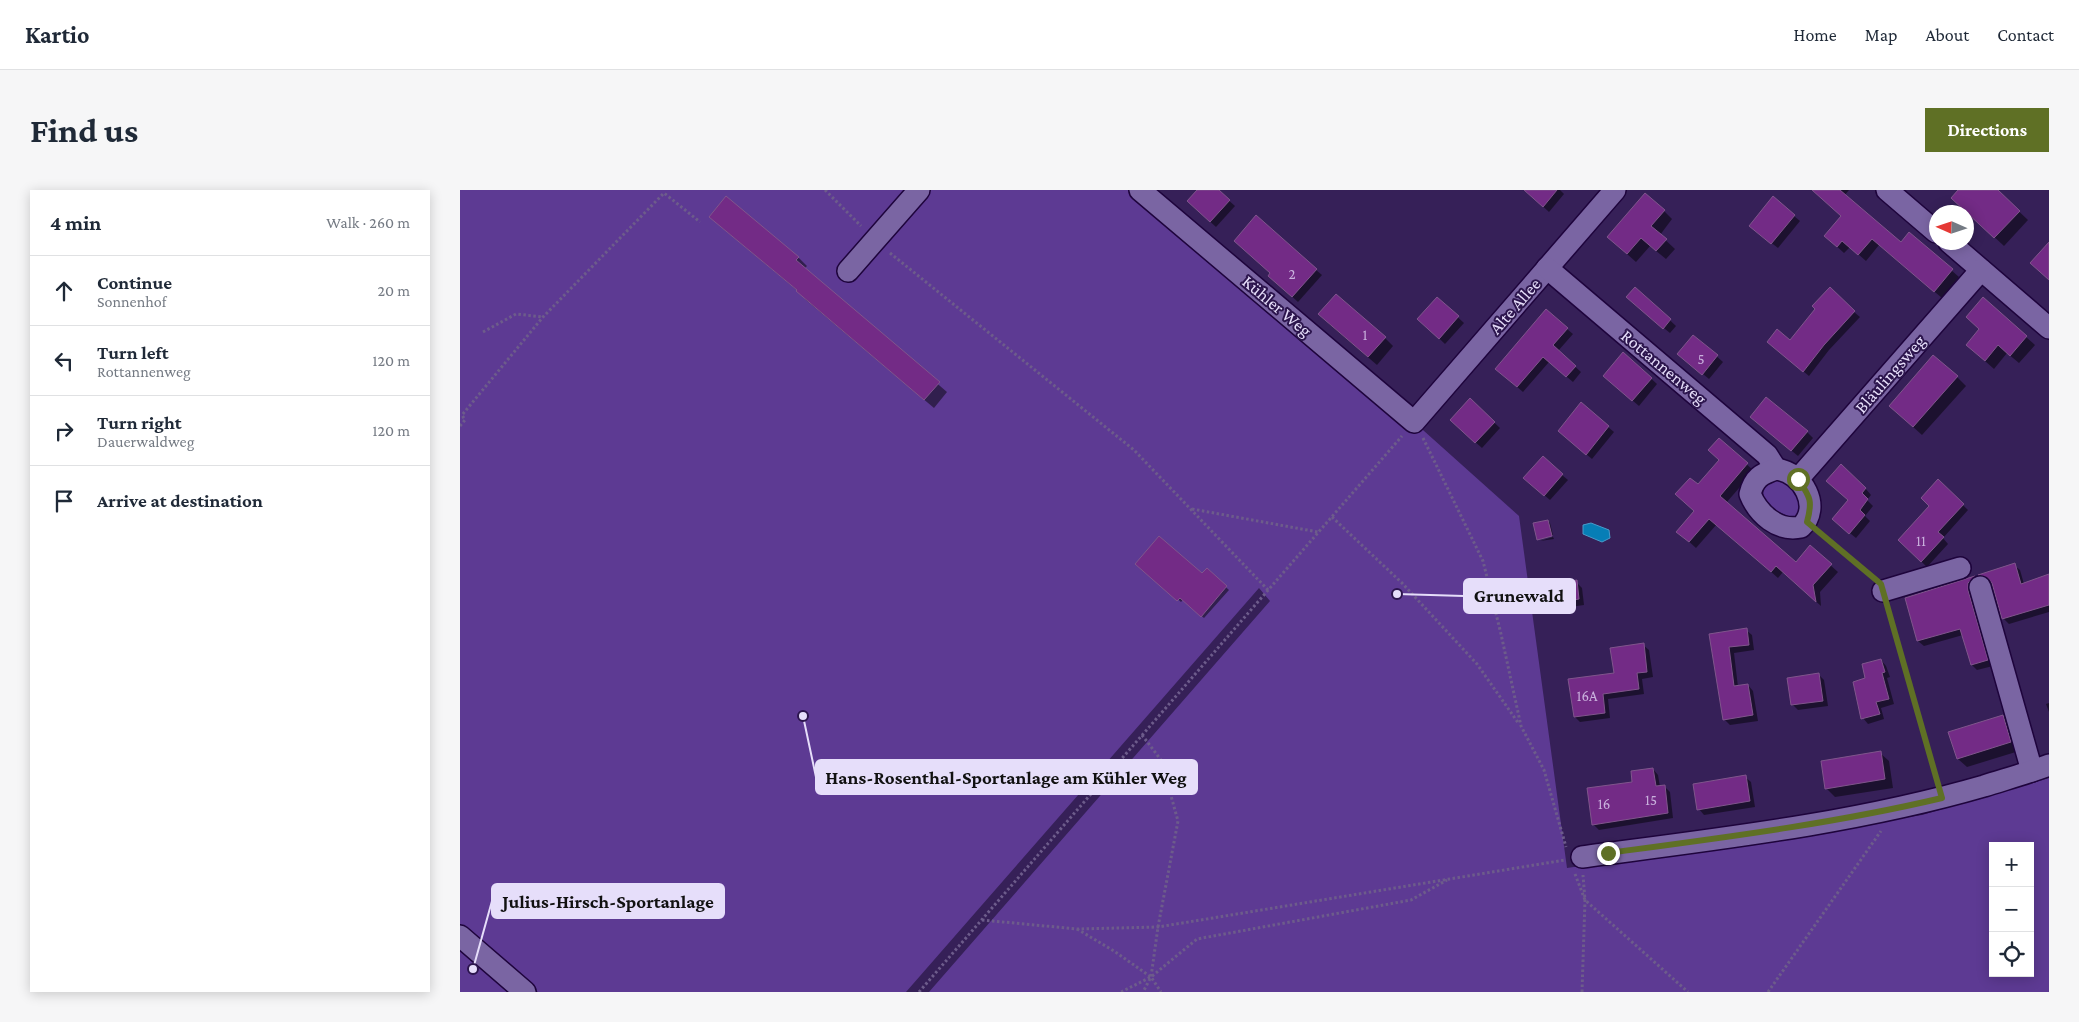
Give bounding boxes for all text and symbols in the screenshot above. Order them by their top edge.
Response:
text: Kartio [25,21,90,48]
text: Home [1794,25,1837,45]
text: Map [1865,25,1897,45]
text: About [1925,25,1969,45]
text: Contact [1997,25,2054,45]
button: Directions [1925,108,2049,152]
text: Find us [30,111,138,150]
north arrow [1929,205,1974,250]
text: 4 min [50,211,101,235]
text: Walk · 260 m [326,214,410,231]
house number: 2 [1288,266,1296,282]
street label: Kühler Weg [1238,271,1316,341]
text: Continue [97,272,172,293]
street label: Alte Allee [1485,274,1545,338]
icon: ahead [50,277,78,305]
text: 20 m [377,282,410,299]
text: Sonnenhof [97,293,167,310]
street label: Rottannenweg [1617,325,1711,409]
house number: 1 [1363,327,1368,343]
street label: Bläulingsweg [1851,331,1930,417]
text: Turn left [97,342,169,363]
icon: left [50,347,78,375]
house number: 5 [1697,351,1705,367]
text: 120 m [372,352,410,369]
text: Rottannenweg [97,363,191,380]
text: Turn right [97,412,182,433]
icon: right [50,417,78,445]
text: 120 m [372,422,410,439]
text: Dauerwaldweg [97,433,194,450]
route start [1787,468,1810,491]
icon: arrive [50,487,78,515]
text: Arrive at destination [97,490,263,511]
house number: 11 [1916,533,1926,549]
callout: Grunewald [1464,579,1575,613]
text: Grunewald [1474,585,1565,606]
house number: 16A [1577,688,1598,704]
callout: Hans-Rosenthal-Sportanlage am Kühler Weg [816,760,1197,794]
text: Hans-Rosenthal-Sportanlage am Kühler Weg [825,767,1187,788]
house number: 15 [1645,792,1657,808]
house number: 16 [1598,796,1610,812]
route end [1597,842,1620,865]
map controls [1989,842,2034,977]
button: + [1989,842,2034,887]
callout: Julius-Hirsch-Sportanlage [492,884,724,918]
button: − [1989,887,2034,932]
text: Julius-Hirsch-Sportanlage [500,891,714,912]
button: locate [1989,932,2034,977]

